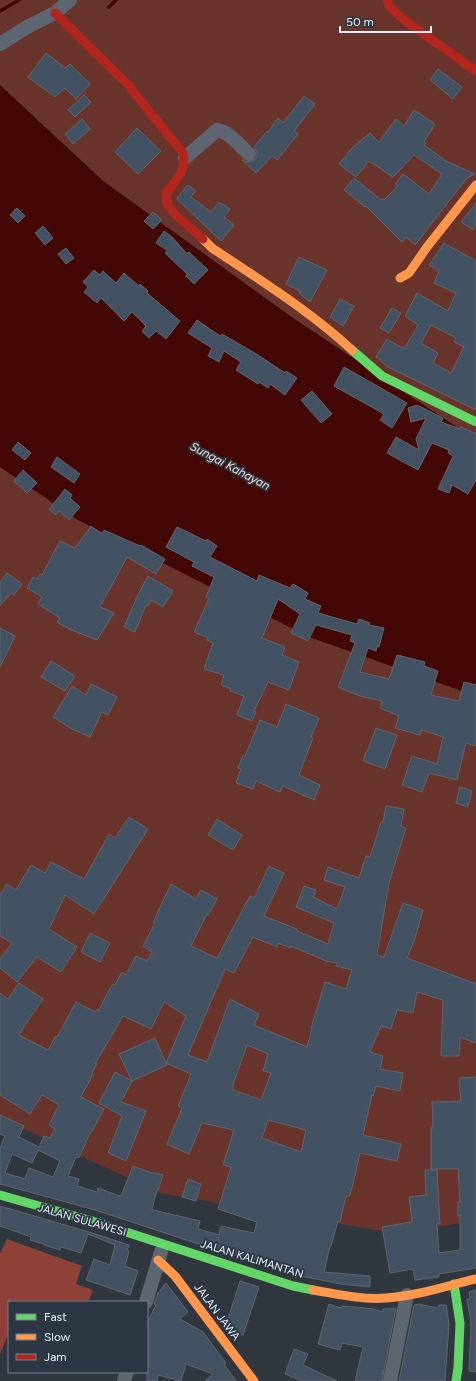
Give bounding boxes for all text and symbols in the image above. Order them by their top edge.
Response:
scale bar [340,8,431,34]
text: 50 m [346,15,374,29]
water label: Sungai Kahayan [188,439,273,493]
street label: JALAN SULAWESI [36,1201,128,1239]
street label: JALAN KALIMANTAN [199,1237,305,1281]
street label: JALAN JAWA [191,1281,243,1343]
legend [8,1301,148,1373]
text: Fast [44,1310,67,1324]
text: Slow [44,1330,71,1344]
text: Jam [44,1350,67,1364]

